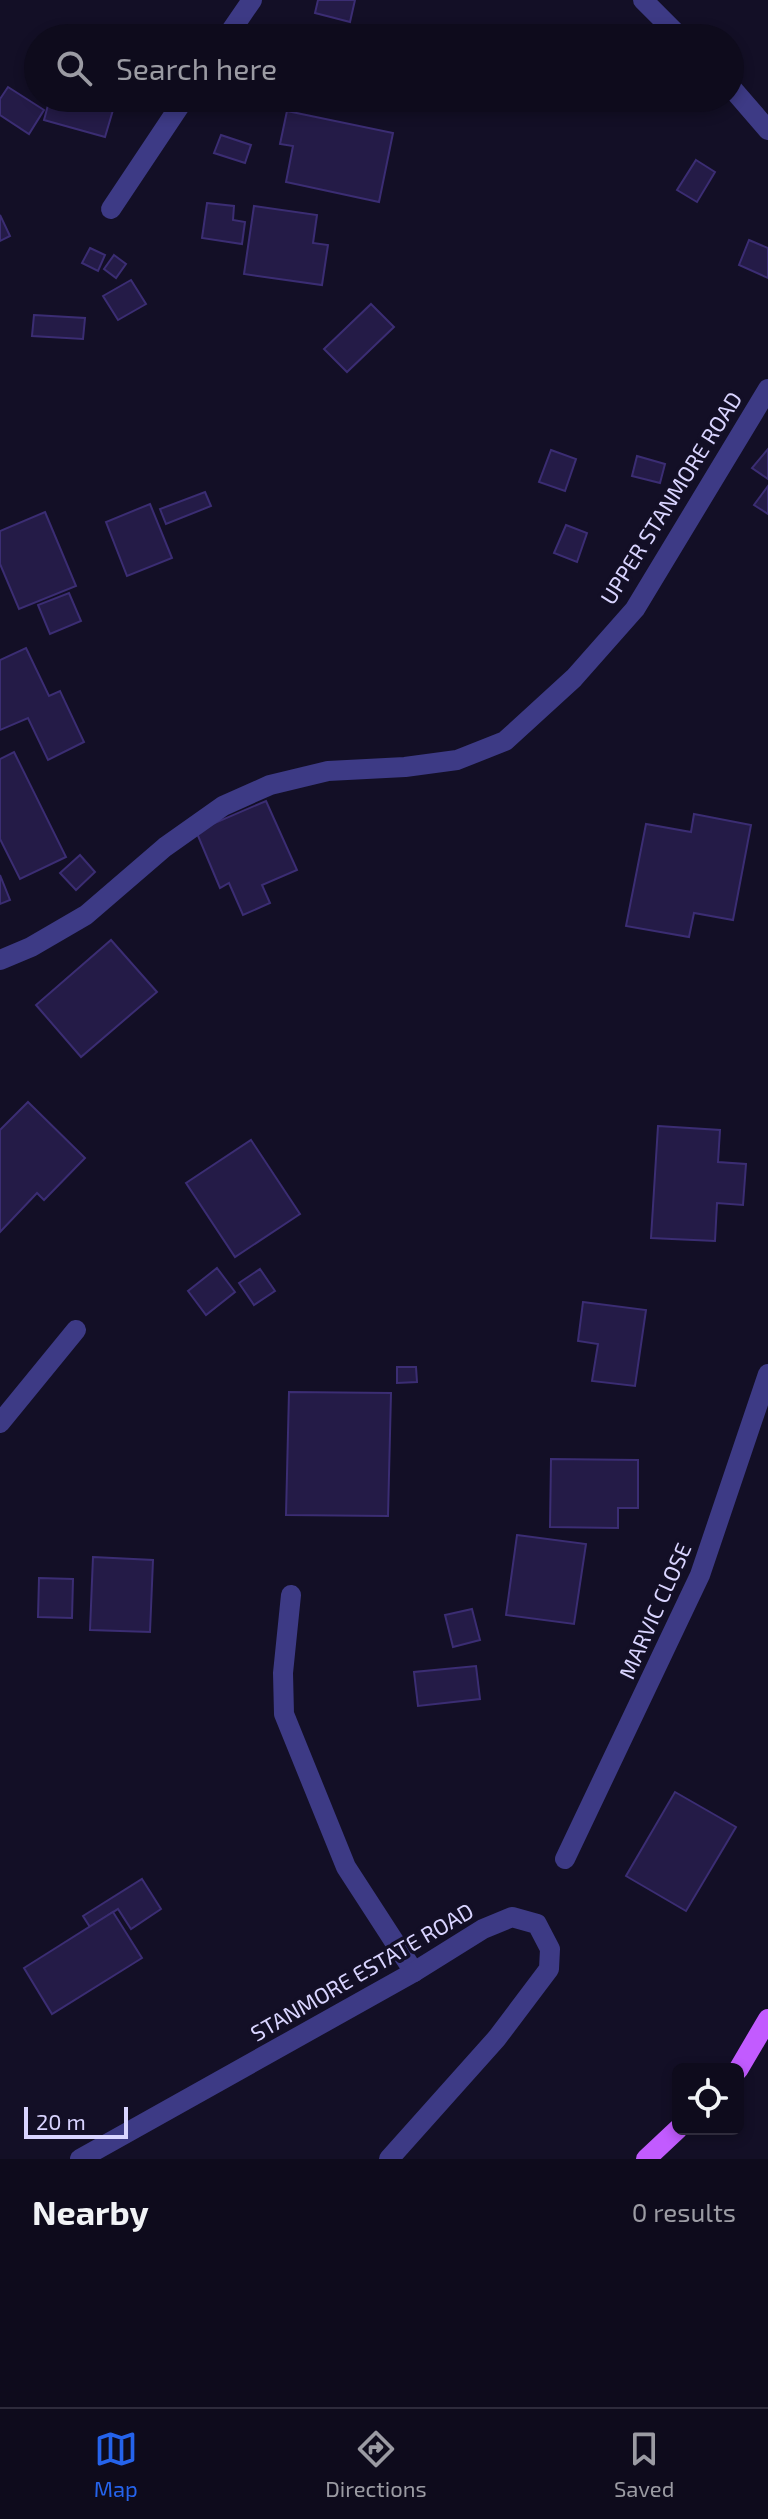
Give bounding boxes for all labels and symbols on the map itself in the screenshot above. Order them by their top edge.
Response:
street label: UPPER STANMORE ROAD [594,386,746,609]
street label: MARVIC CLOSE [613,1539,696,1683]
street label: STANMORE ESTATE ROAD [246,1897,477,2046]
scale bar [24,2103,128,2139]

